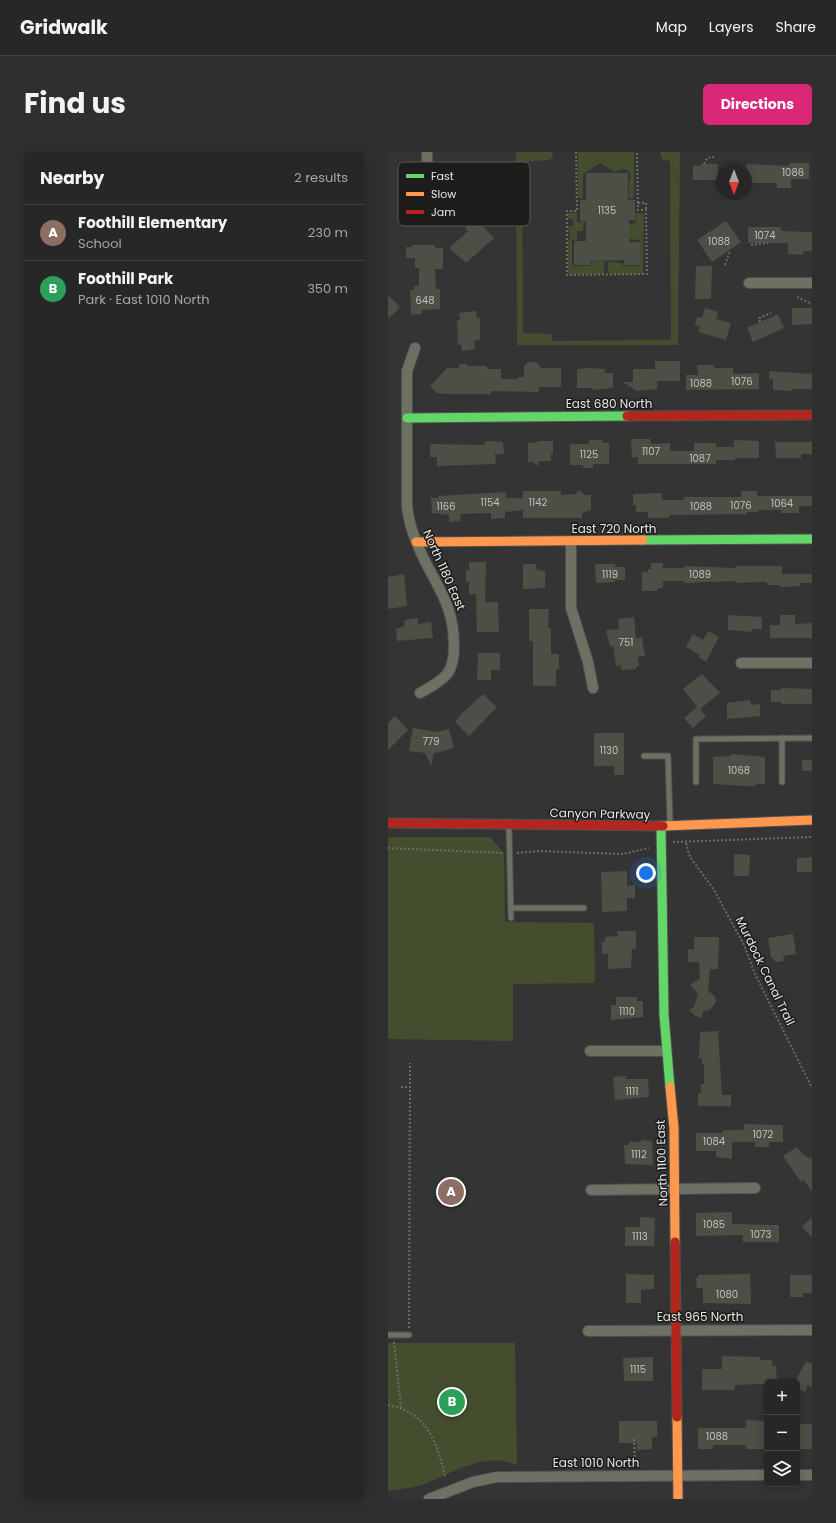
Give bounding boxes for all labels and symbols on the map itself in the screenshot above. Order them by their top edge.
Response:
legend [398,162,530,226]
north arrow [716,164,752,200]
house number: 1086 [782,165,804,180]
text: Fast [431,168,454,184]
text: Slow [431,186,456,202]
house number: 1135 [598,203,616,218]
text: Jam [431,204,456,220]
house number: 1074 [754,228,776,243]
house number: 1088 [708,234,730,249]
house number: 648 [416,293,434,308]
house number: 1076 [731,374,753,389]
house number: 1088 [690,376,712,391]
street label: East 680 North [566,395,652,412]
house number: 1107 [642,444,661,459]
house number: 1125 [580,447,598,462]
house number: 1087 [689,451,711,466]
house number: 1154 [481,495,499,510]
house number: 1142 [529,495,547,510]
house number: 1064 [771,496,793,511]
house number: 1076 [730,498,752,513]
house number: 1166 [436,499,456,514]
house number: 1088 [690,499,712,514]
street label: East 720 North [572,520,656,537]
street label: North 1180 East [419,527,470,613]
house number: 1119 [602,567,618,582]
house number: 1089 [689,567,711,582]
house number: 751 [619,635,633,650]
house number: 779 [422,734,440,749]
house number: 1130 [600,743,618,758]
house number: 1068 [728,763,750,778]
street label: Canyon Parkway [549,804,651,823]
your location [636,863,656,883]
street label: Murdock Canal Trail [732,913,799,1028]
house number: 1110 [619,1004,635,1019]
house number: 1111 [626,1084,638,1099]
street label: North 1100 East [651,1119,672,1207]
house number: 1072 [753,1127,774,1142]
house number: 1084 [703,1134,725,1149]
house number: 1112 [631,1147,647,1162]
pin: A [438,1177,464,1207]
house number: 1085 [703,1217,725,1232]
house number: 1073 [751,1227,772,1242]
house number: 1113 [632,1229,648,1244]
house number: 1080 [716,1287,738,1302]
street label: East 965 North [657,1308,743,1325]
house number: 1115 [630,1362,646,1377]
pin: B [439,1387,465,1417]
house number: 1088 [706,1429,728,1444]
street label: East 1010 North [553,1454,639,1471]

